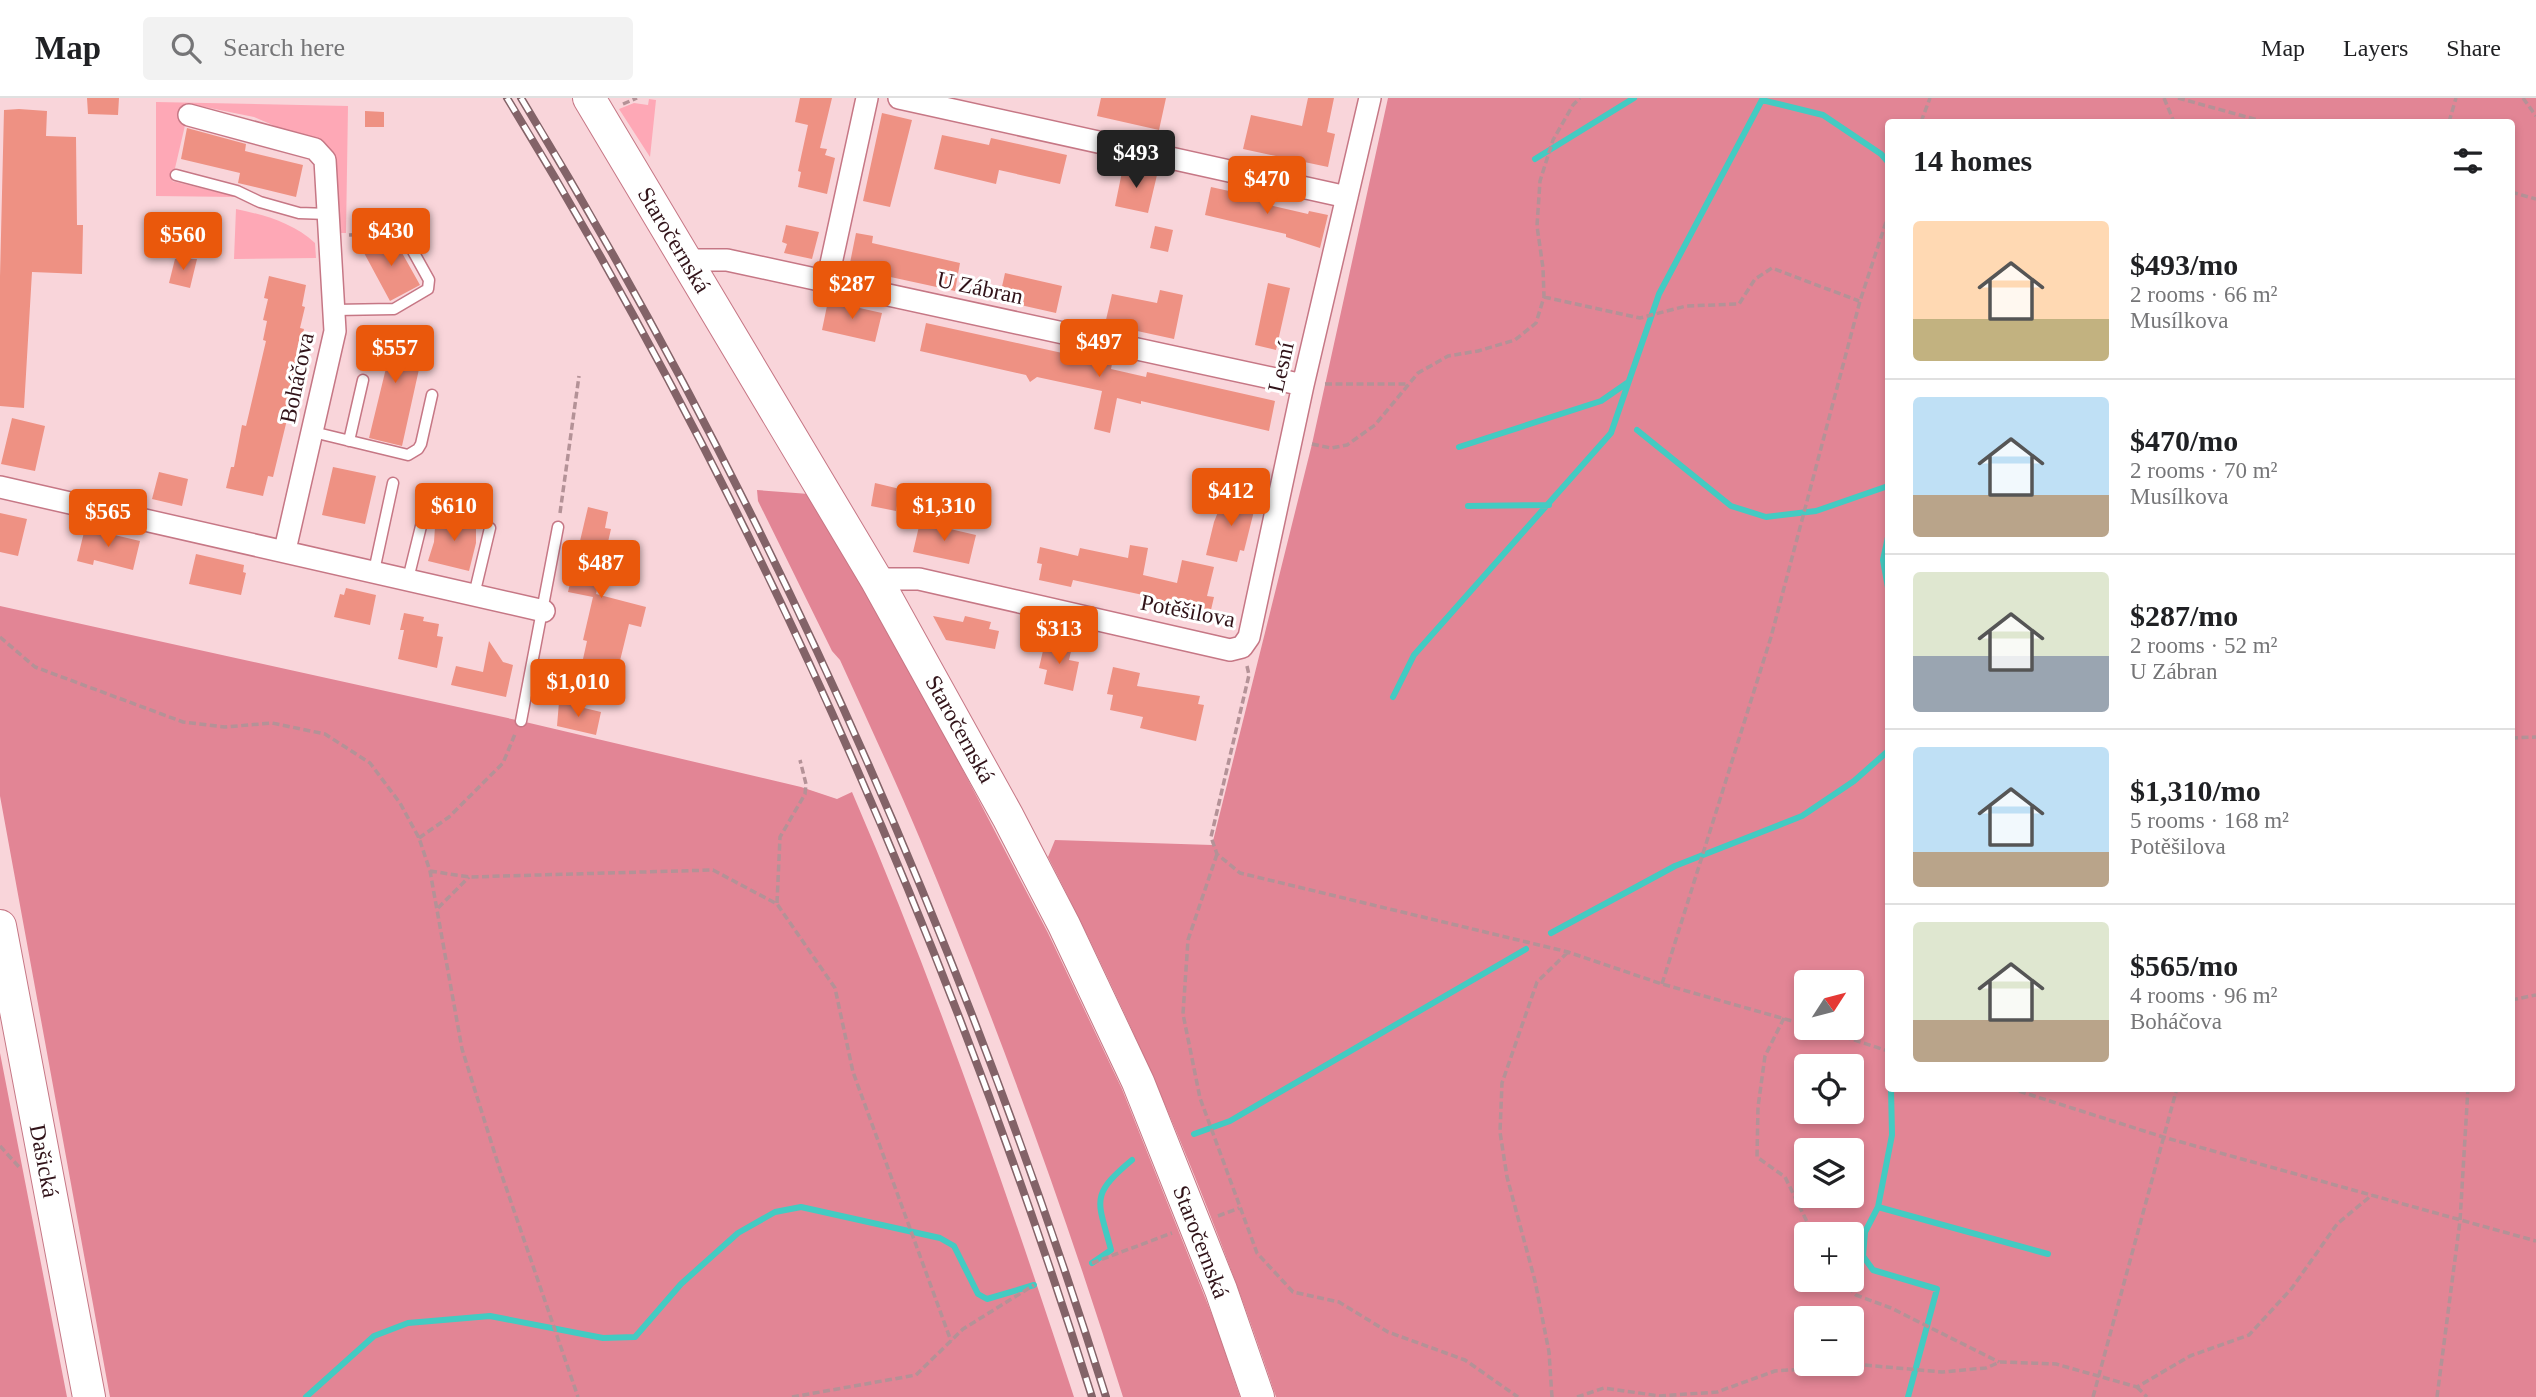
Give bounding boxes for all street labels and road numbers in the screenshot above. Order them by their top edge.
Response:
street label: Staročernská [633,183,715,297]
street label: U Zábran [935,267,1026,309]
street label: Boháčova [275,330,319,426]
street label: Lesní [1263,339,1299,395]
street label: Potěšilova [1139,590,1237,632]
street label: Staročernská [920,671,1000,787]
street label: Dašická [25,1122,63,1200]
street label: Staročernská [1168,1182,1234,1302]

